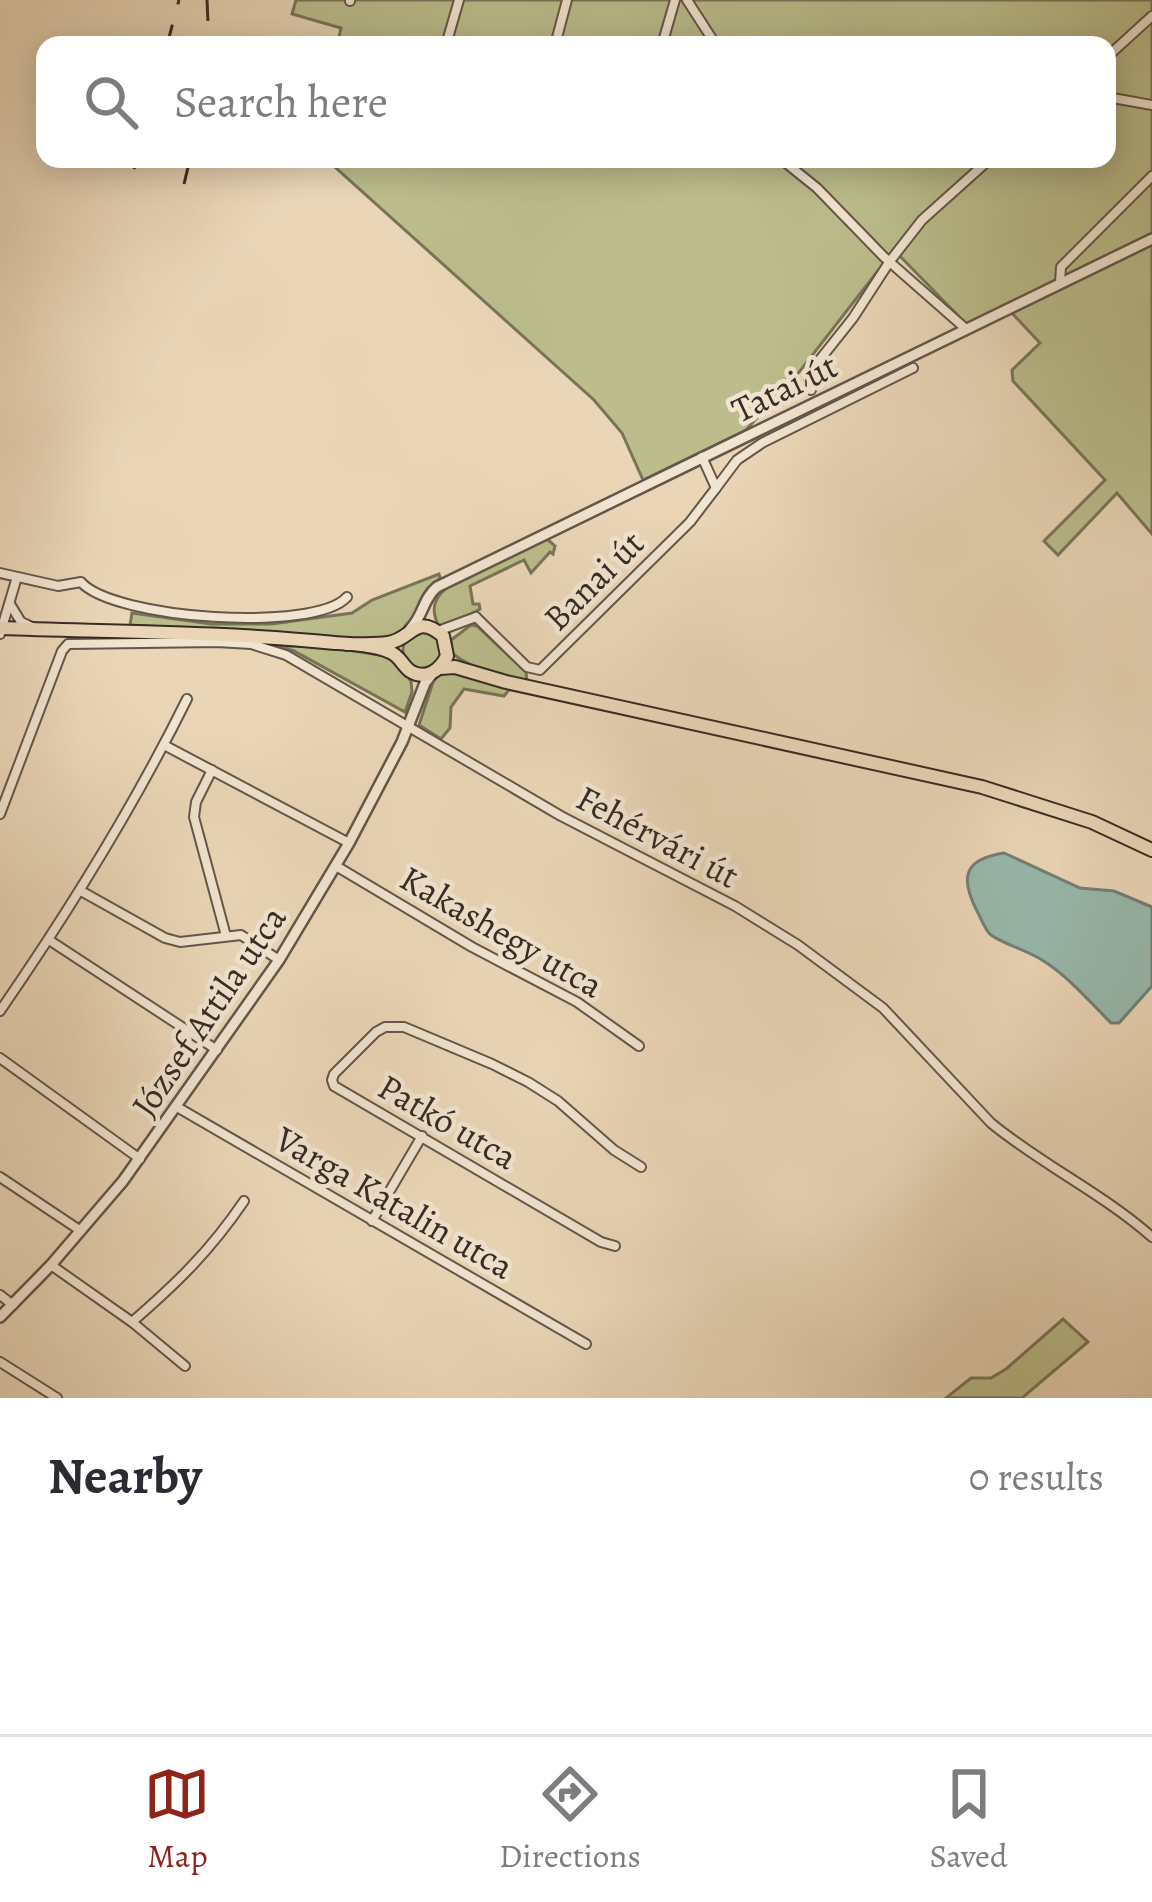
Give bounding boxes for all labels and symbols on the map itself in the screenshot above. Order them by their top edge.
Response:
street label: Tatai út [723,341,845,434]
street label: Banai út [532,519,654,641]
street label: Fehérvári út [568,773,748,900]
street label: Kakashegy utca [391,854,612,1009]
street label: József Attila utca [120,896,297,1127]
street label: Patkó utca [369,1062,526,1181]
street label: Varga Katalin utca [266,1114,523,1291]

